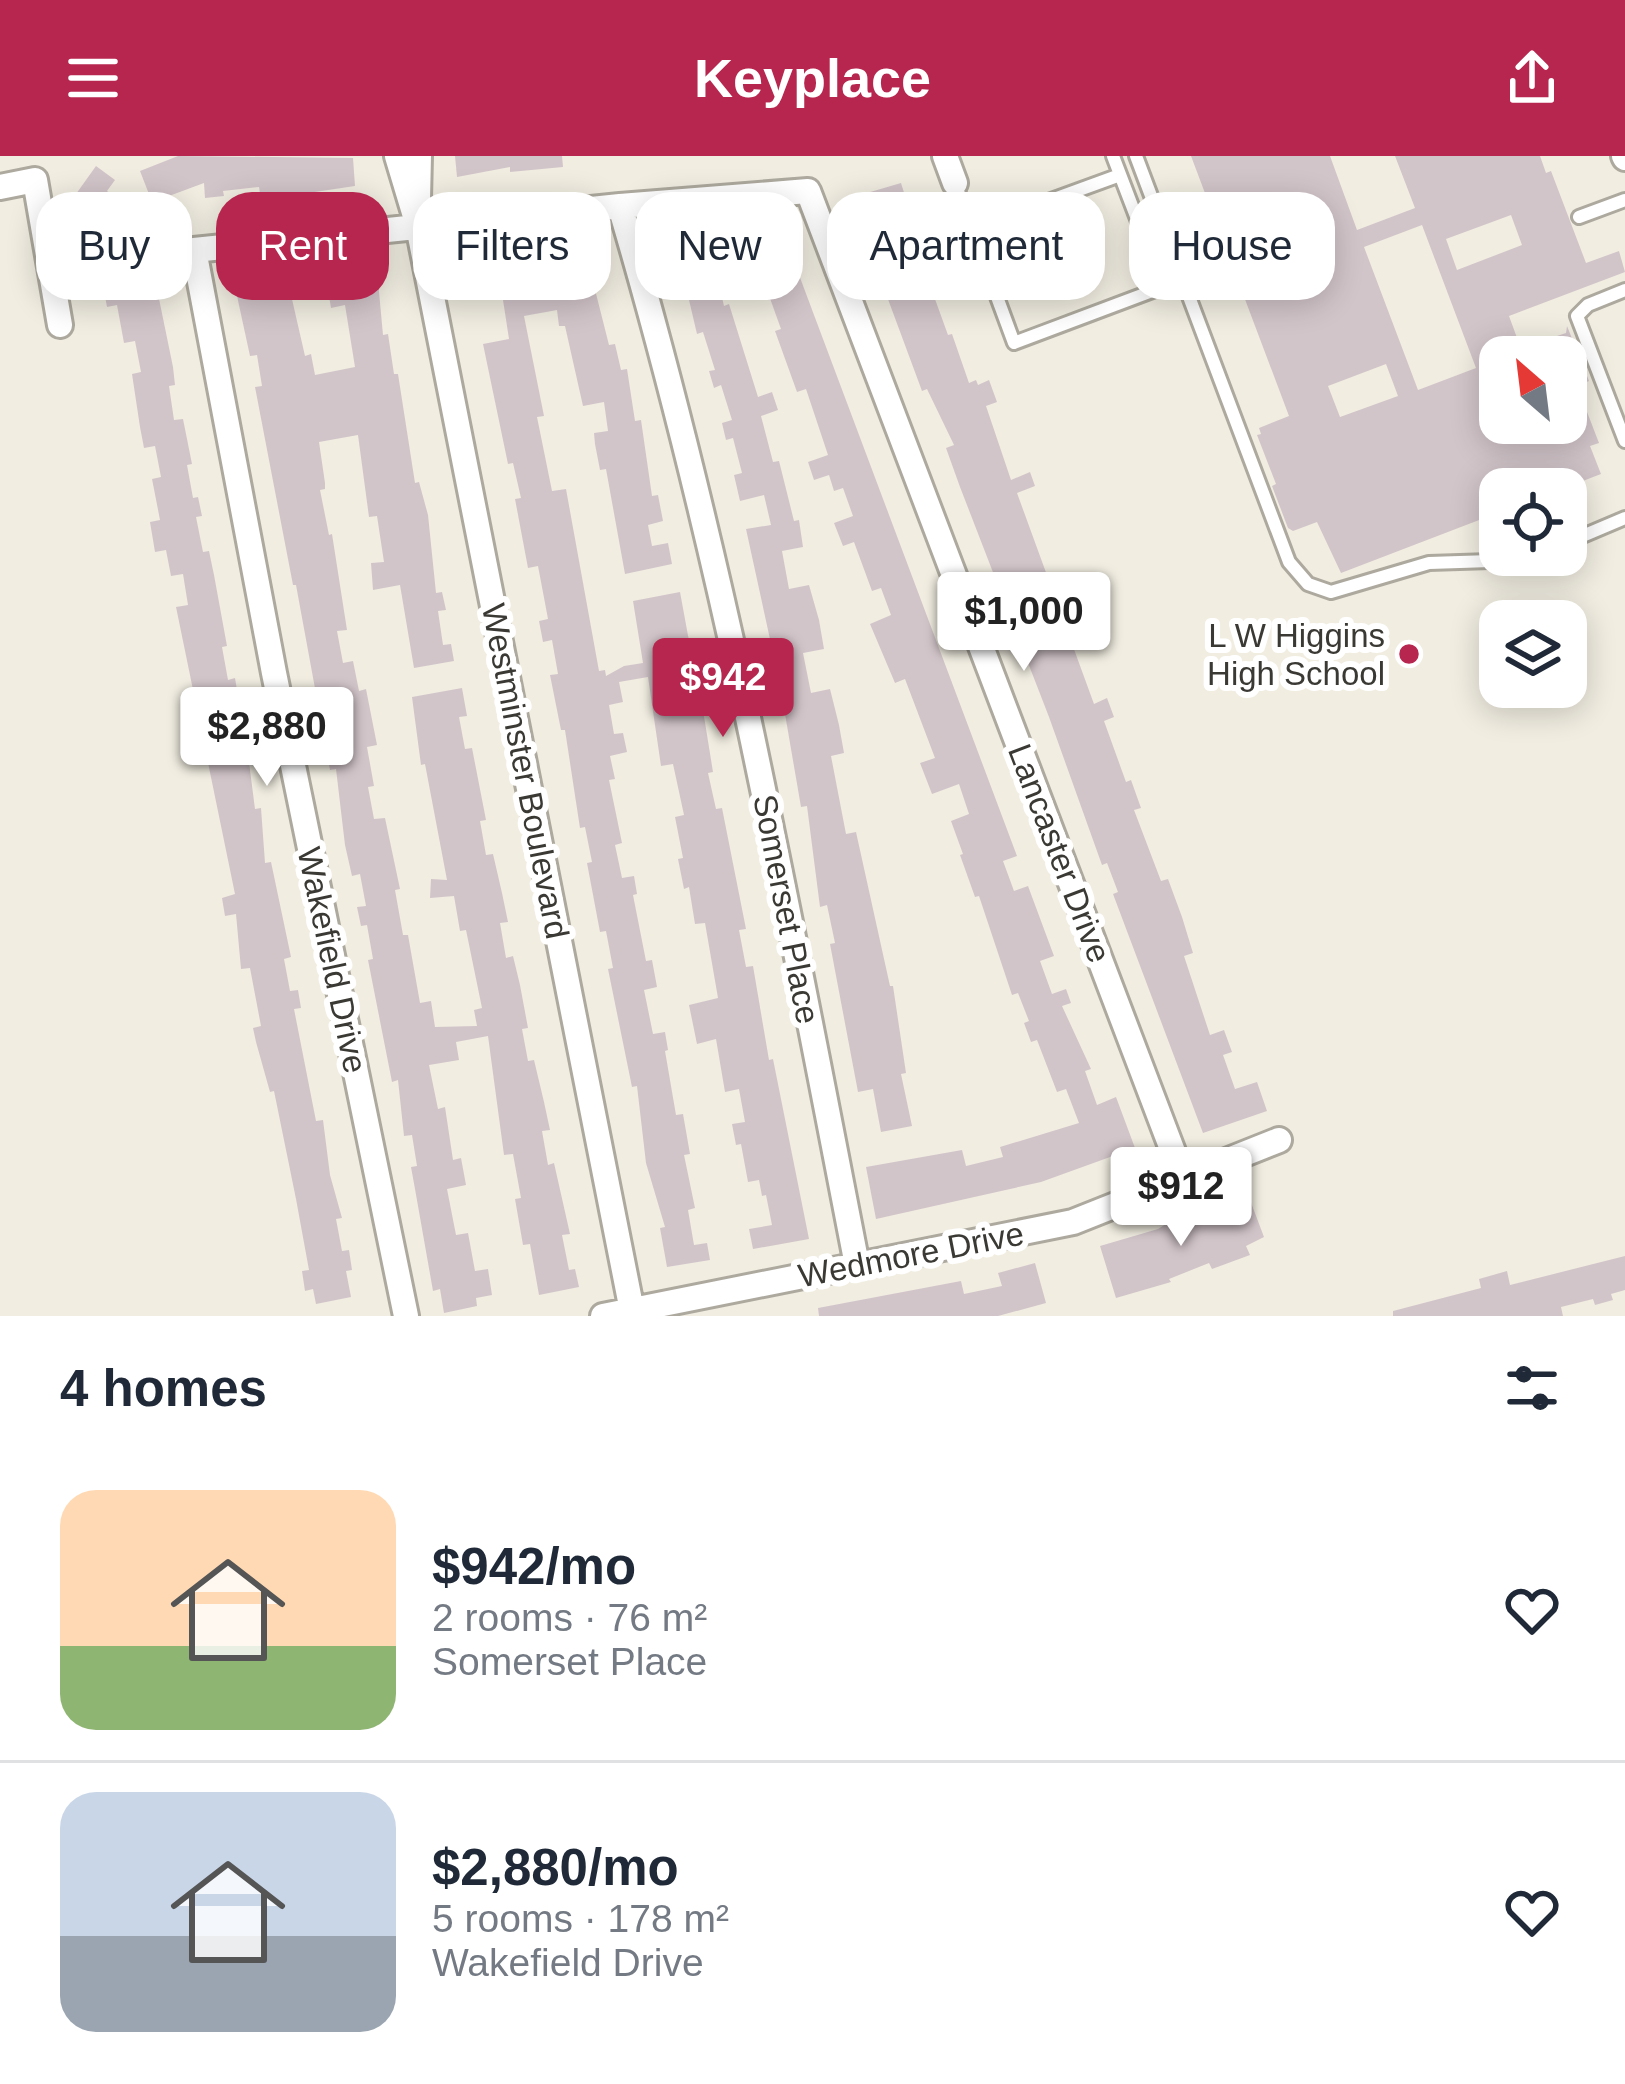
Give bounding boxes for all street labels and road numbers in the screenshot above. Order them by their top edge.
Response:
street label: Westminster Boulevard [475,600,576,942]
street label: Lancaster Drive [1001,739,1118,968]
street label: Somerset Place [746,791,827,1027]
street label: Wakefield Drive [291,844,375,1076]
street label: Wedmore Drive [795,1215,1027,1294]

